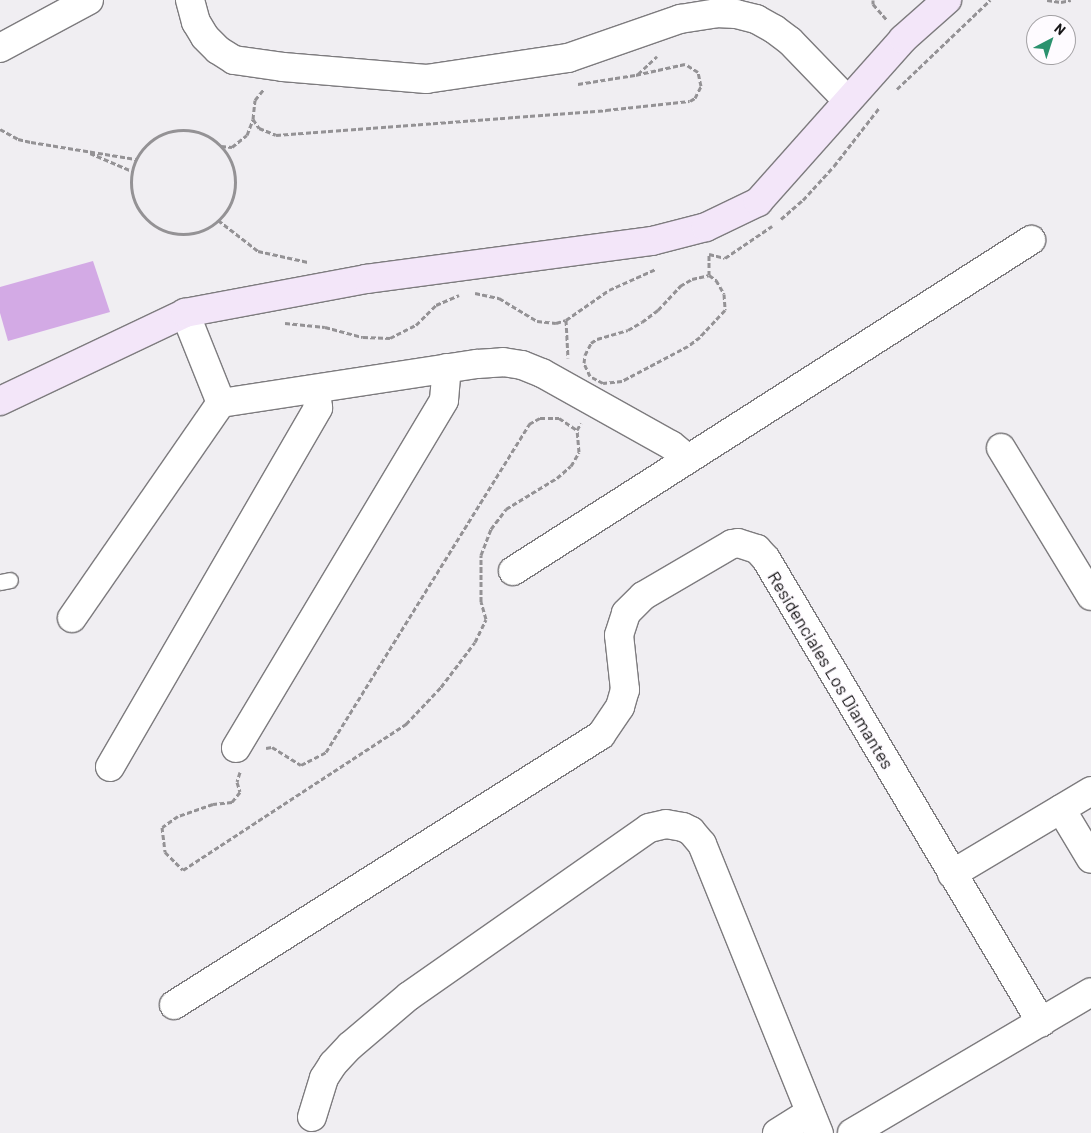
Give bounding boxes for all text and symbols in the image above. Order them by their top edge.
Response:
north arrow [1026,15,1076,65]
text: N [1051,19,1069,38]
street label: Residenciales Los Diamantes [763,567,899,773]

